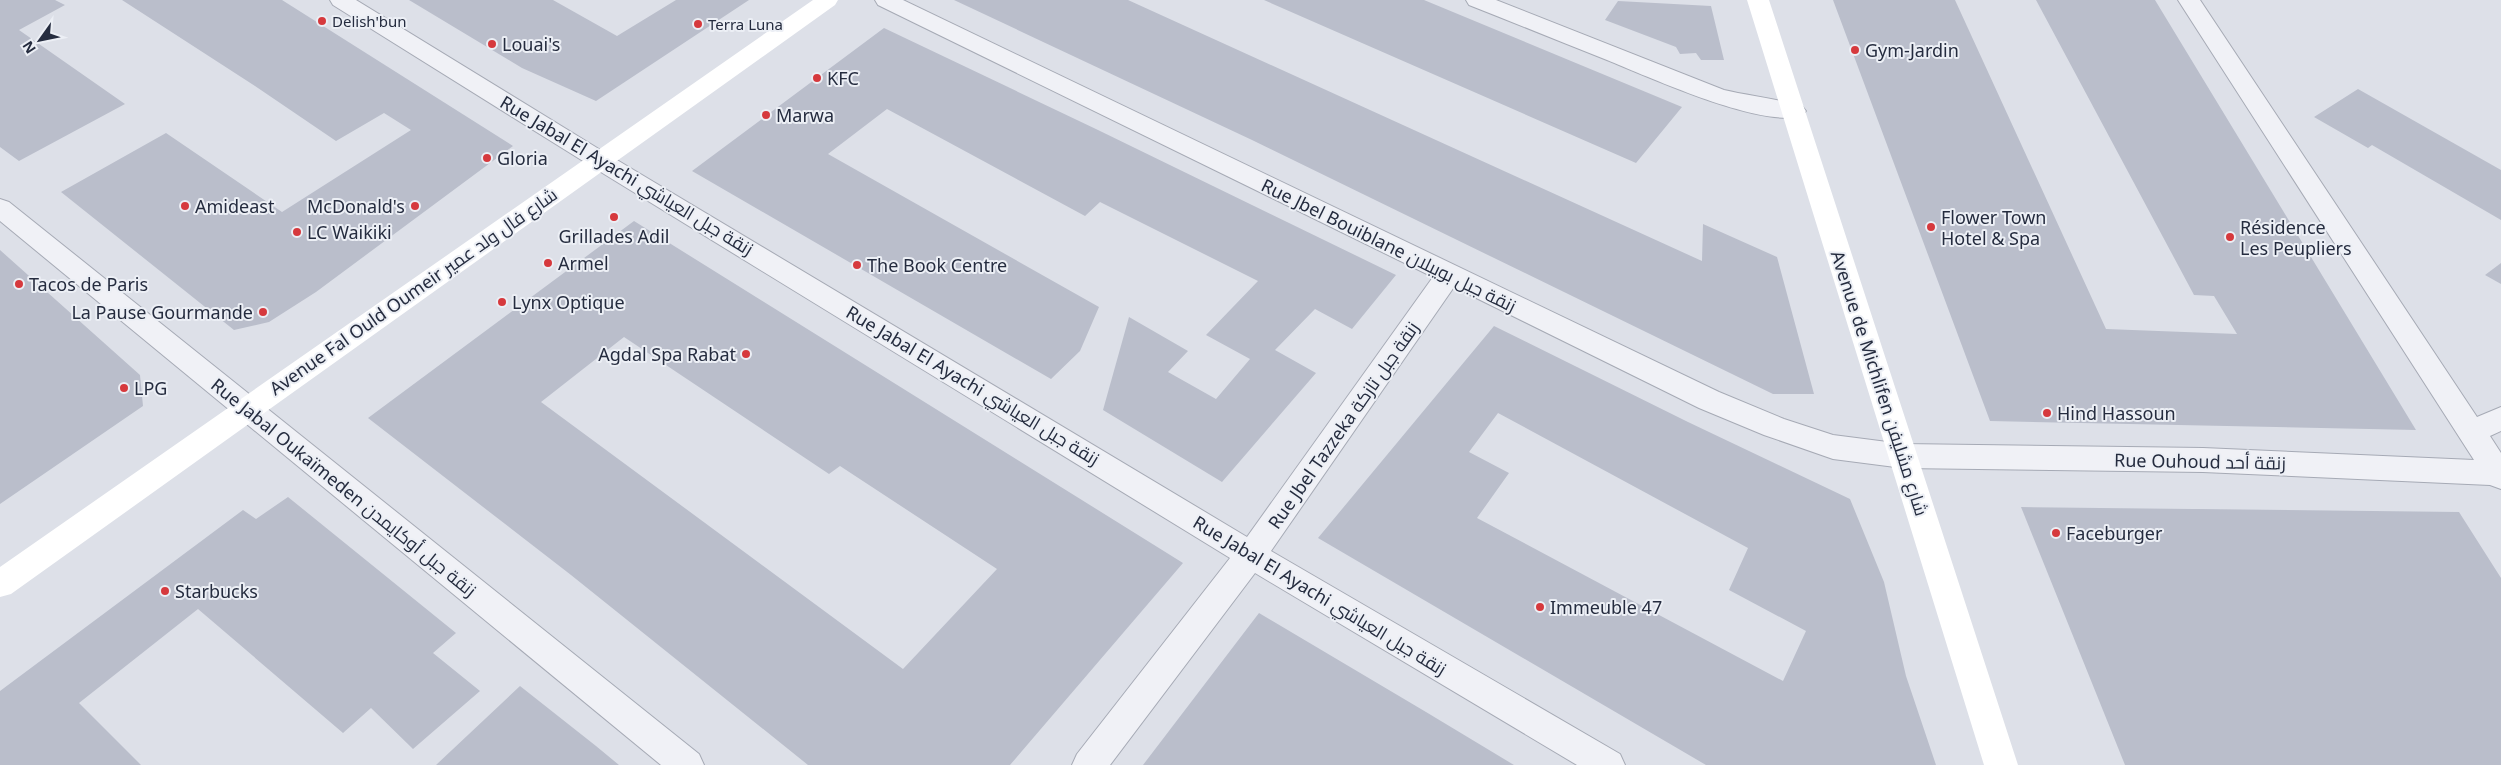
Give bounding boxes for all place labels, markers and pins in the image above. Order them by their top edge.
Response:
place label: Delish'bun [332,11,407,31]
place label: Terra Luna [708,14,783,34]
marker: Delish'bun [316,15,328,27]
marker: Terra Luna [692,18,704,30]
place label: Louai's [502,32,560,56]
marker: Louai's [486,38,498,50]
place label: Gym-Jardin [1865,38,1959,62]
marker: Gym-Jardin [1849,44,1861,56]
place label: KFC [827,66,859,90]
marker: KFC [811,72,823,84]
place label: Marwa [776,103,834,127]
marker: Marwa [760,109,772,121]
place label: Gloria [497,146,548,170]
marker: Gloria [481,152,493,164]
place label: Amideast [195,194,275,218]
place label: McDonald's [307,194,405,218]
marker: Amideast [179,200,191,212]
marker: McDonald's [409,200,421,212]
place label: Flower Town Hotel & Spa [1941,205,2046,250]
marker: Grillades Adil [608,211,620,223]
place label: Résidence Les Peupliers [2240,215,2352,260]
place label: LC Waikiki [307,220,392,244]
marker: Flower Town Hotel & Spa [1925,221,1937,233]
place label: Grillades Adil [559,224,669,248]
marker: LC Waikiki [291,226,303,238]
marker: Résidence Les Peupliers [2224,231,2236,243]
place label: Armel [558,251,609,275]
place label: The Book Centre [867,253,1007,277]
marker: Armel [542,257,554,269]
marker: The Book Centre [851,259,863,271]
place label: Tacos de Paris [29,272,148,296]
marker: Tacos de Paris [13,278,25,290]
place label: Lynx Optique [512,290,625,314]
marker: Lynx Optique [496,296,508,308]
place label: La Pause Gourmande [71,300,253,324]
marker: La Pause Gourmande [257,306,269,318]
place label: Agdal Spa Rabat [598,342,736,366]
marker: Agdal Spa Rabat [740,348,752,360]
place label: LPG [134,376,167,400]
marker: LPG [118,382,130,394]
place label: Hind Hassoun [2057,401,2176,425]
marker: Hind Hassoun [2041,407,2053,419]
place label: Faceburger [2066,521,2163,545]
marker: Faceburger [2050,527,2062,539]
place label: Starbucks [175,579,258,603]
marker: Starbucks [159,585,171,597]
place label: Immeuble 47 [1550,595,1662,619]
marker: Immeuble 47 [1534,601,1546,613]

